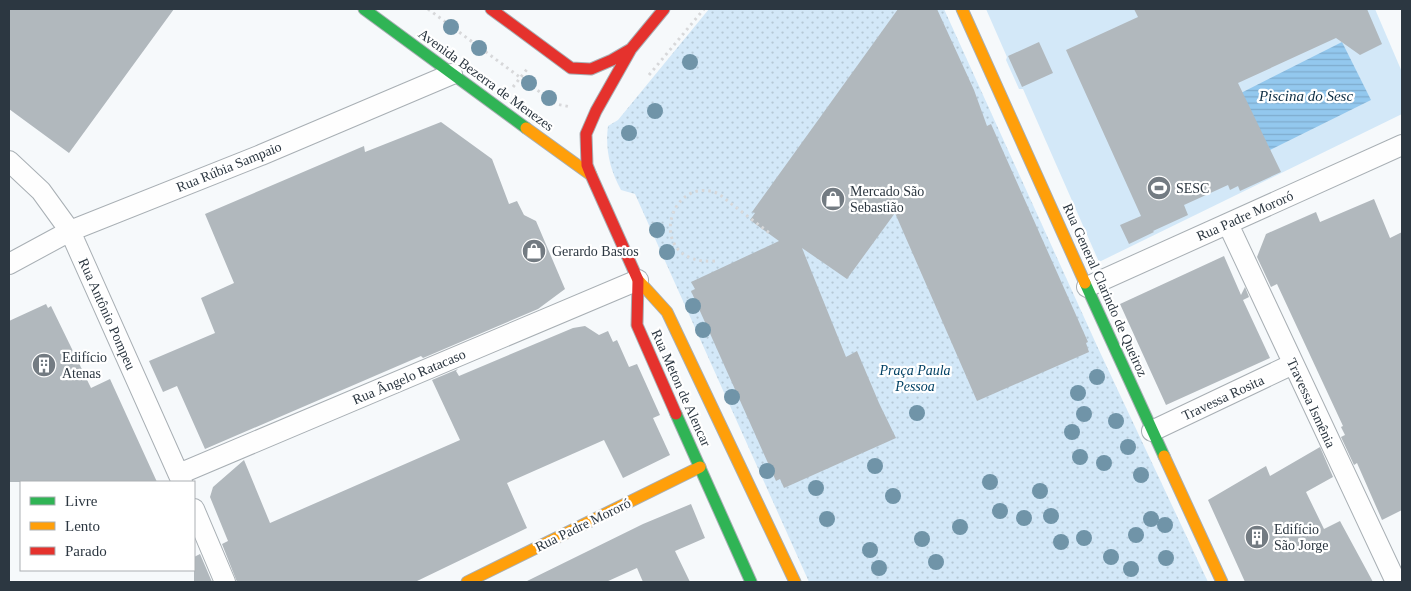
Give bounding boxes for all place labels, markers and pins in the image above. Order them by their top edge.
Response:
sports icon: SESC [1146,175,1172,201]
place label: SESC [1176,181,1209,196]
place label: Mercado São Sebastião [850,184,924,215]
shop icon: Mercado São Sebastião [820,186,846,212]
shop icon: Gerardo Bastos [521,238,547,264]
place label: Gerardo Bastos [552,244,639,259]
place label: Edifício Atenas [62,350,107,381]
building icon: Edifício Atenas [31,352,57,378]
place label: Edifício São Jorge [1274,522,1329,553]
building icon: Edifício São Jorge [1244,524,1270,550]

